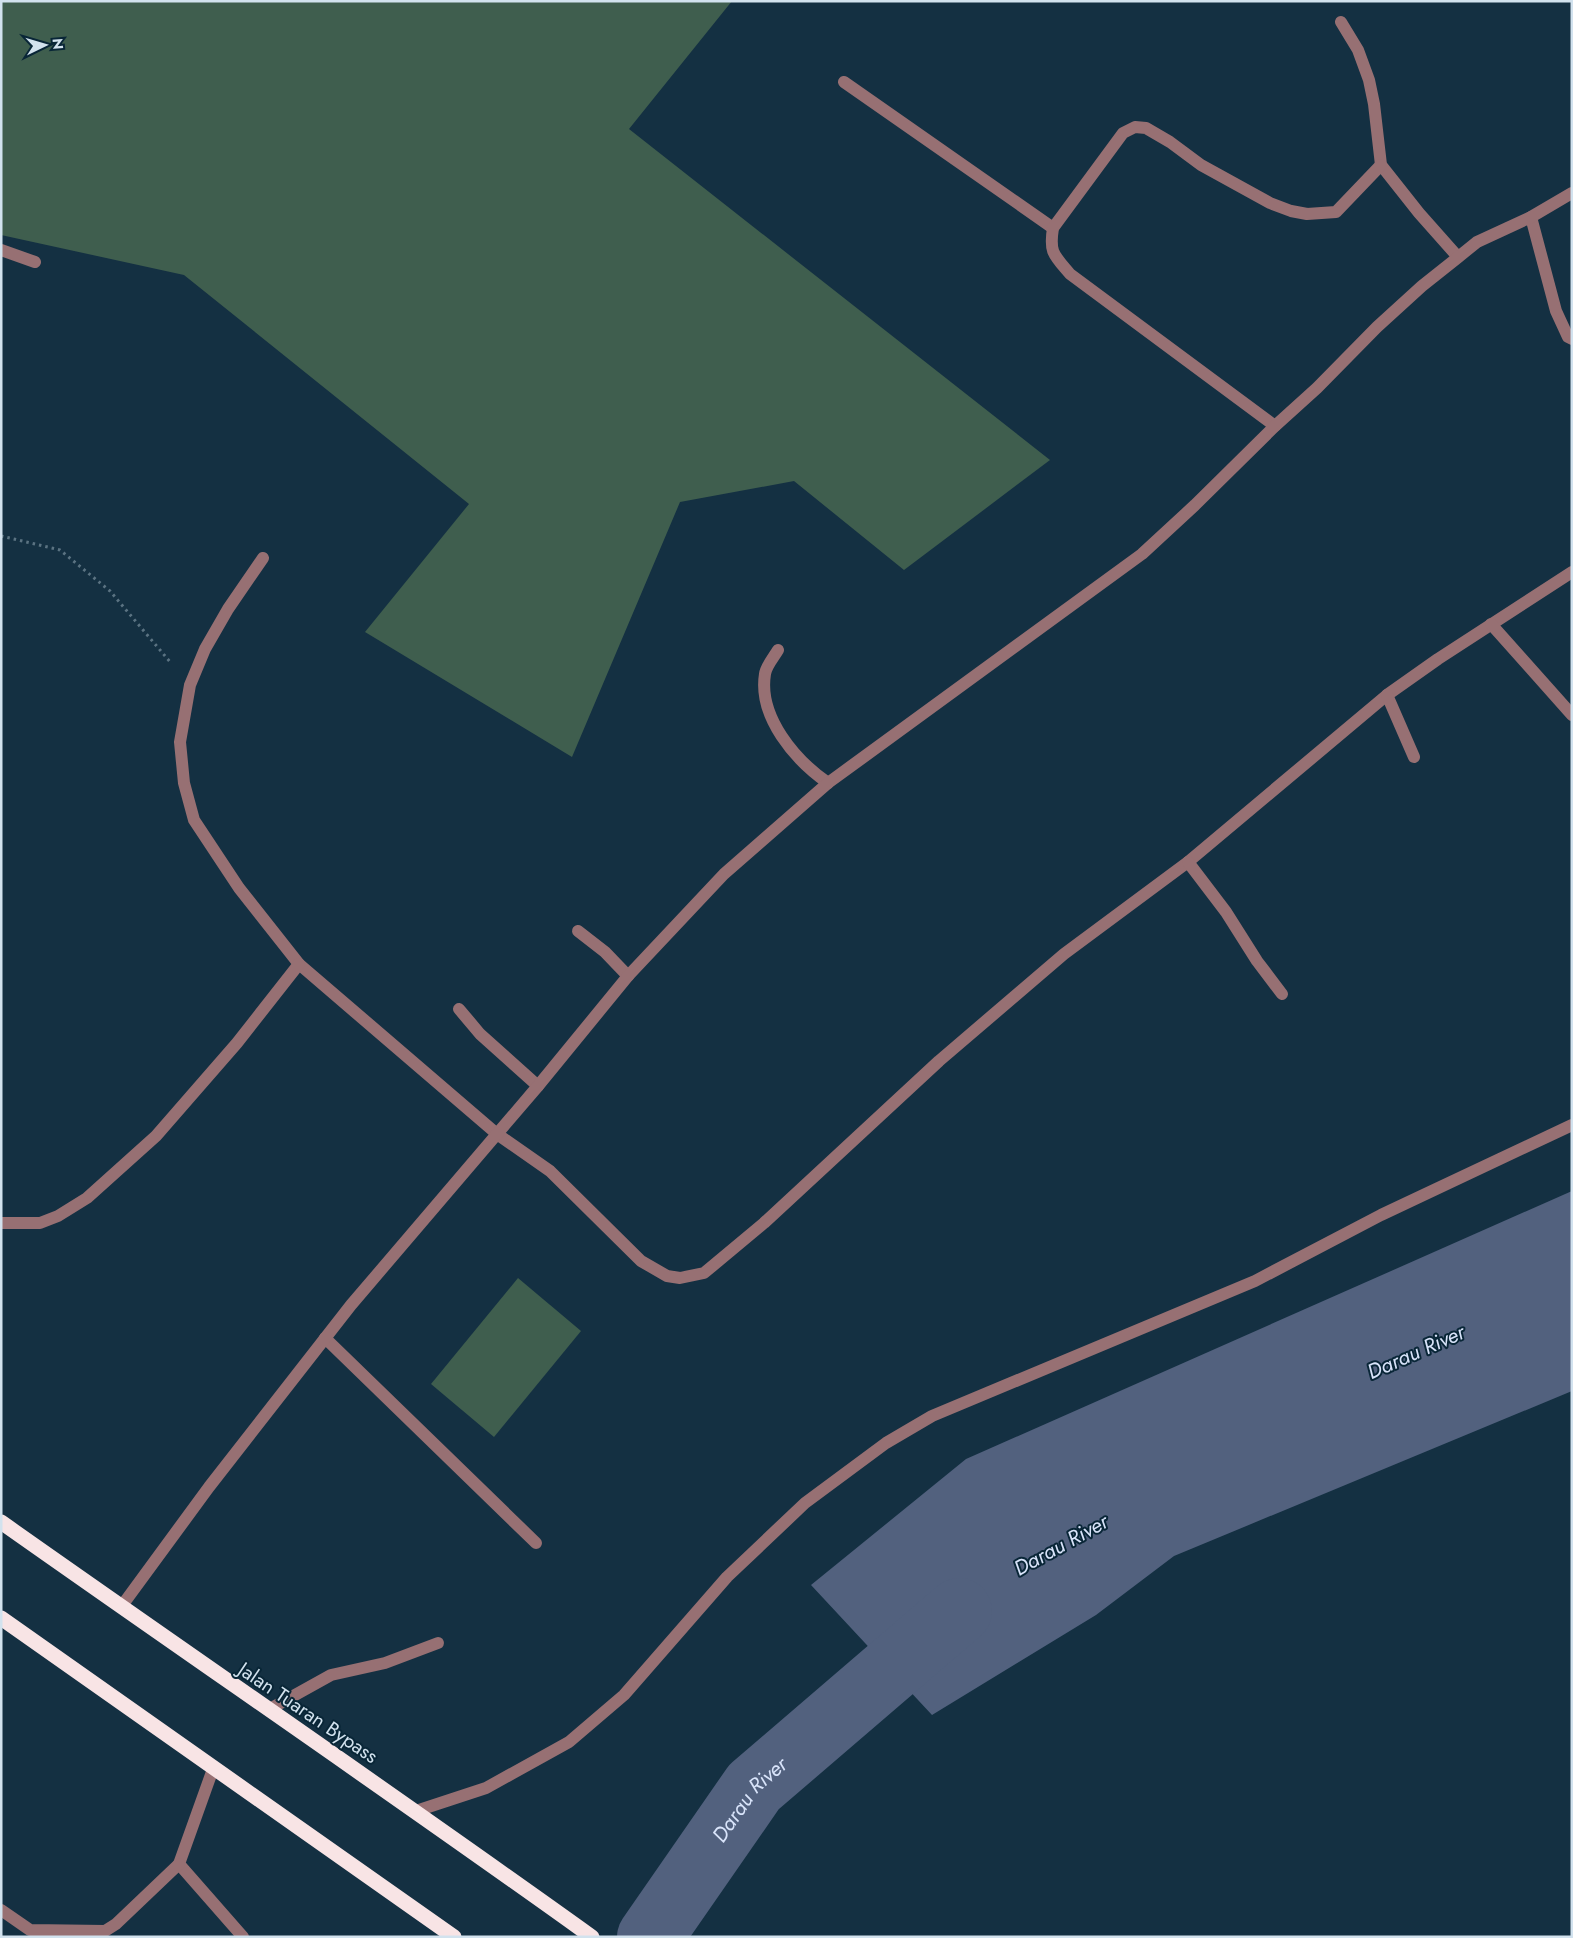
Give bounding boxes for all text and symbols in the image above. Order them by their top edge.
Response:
north arrow [20,20,70,70]
text: N [48,37,68,50]
water label: Darau River [1362,1317,1470,1387]
water label: Darau River [1008,1506,1115,1583]
street label: Jalan Tuaran Bypass [230,1654,384,1771]
water label: Darau River [705,1749,794,1849]

